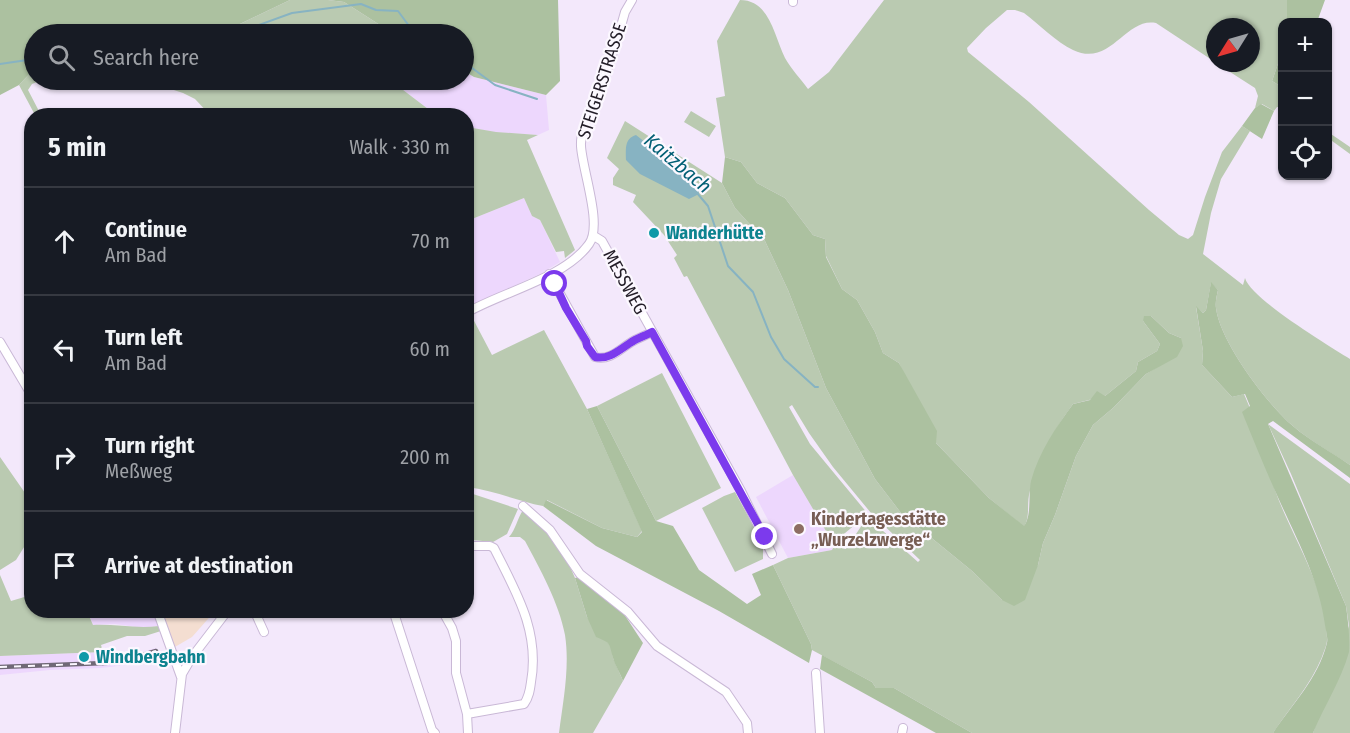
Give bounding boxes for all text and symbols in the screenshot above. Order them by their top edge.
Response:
north arrow [1206,18,1260,72]
map controls [1278,18,1332,180]
button: + [1278,18,1332,72]
street label: STEIGERSTRASSE [573,20,631,142]
search box [24,24,474,90]
icon: search [45,41,78,74]
text: Search here [93,44,199,71]
button: − [1278,72,1332,126]
button: locate [1278,126,1332,180]
water label: Kaitzbach [640,128,716,198]
text: 5 min [48,132,106,163]
text: Walk · 330 m [349,135,450,159]
text: Continue [105,216,187,243]
place label: Wanderhütte [666,222,764,244]
icon: ahead [48,225,81,258]
marker: Wanderhütte [647,226,661,240]
text: 70 m [412,229,450,253]
text: Am Bad [105,243,167,267]
street label: MESSWEG [598,246,652,318]
route start [541,270,567,296]
text: Turn left [105,324,183,351]
icon: left [48,333,81,366]
text: 60 m [410,337,450,361]
text: Am Bad [105,351,167,375]
text: Turn right [105,432,194,459]
icon: right [48,441,81,474]
text: 200 m [400,445,450,469]
text: Meßweg [105,459,172,483]
place label: Kindertagesstätte „Wurzelzwerge“ [811,508,946,551]
marker: Kindertagesstätte „Wurzelzwerge“ [792,522,806,536]
route end [751,523,777,549]
icon: arrive [48,549,81,582]
text: Arrive at destination [105,552,293,579]
place label: Windbergbahn [96,646,206,668]
marker: Windbergbahn [77,650,91,664]

